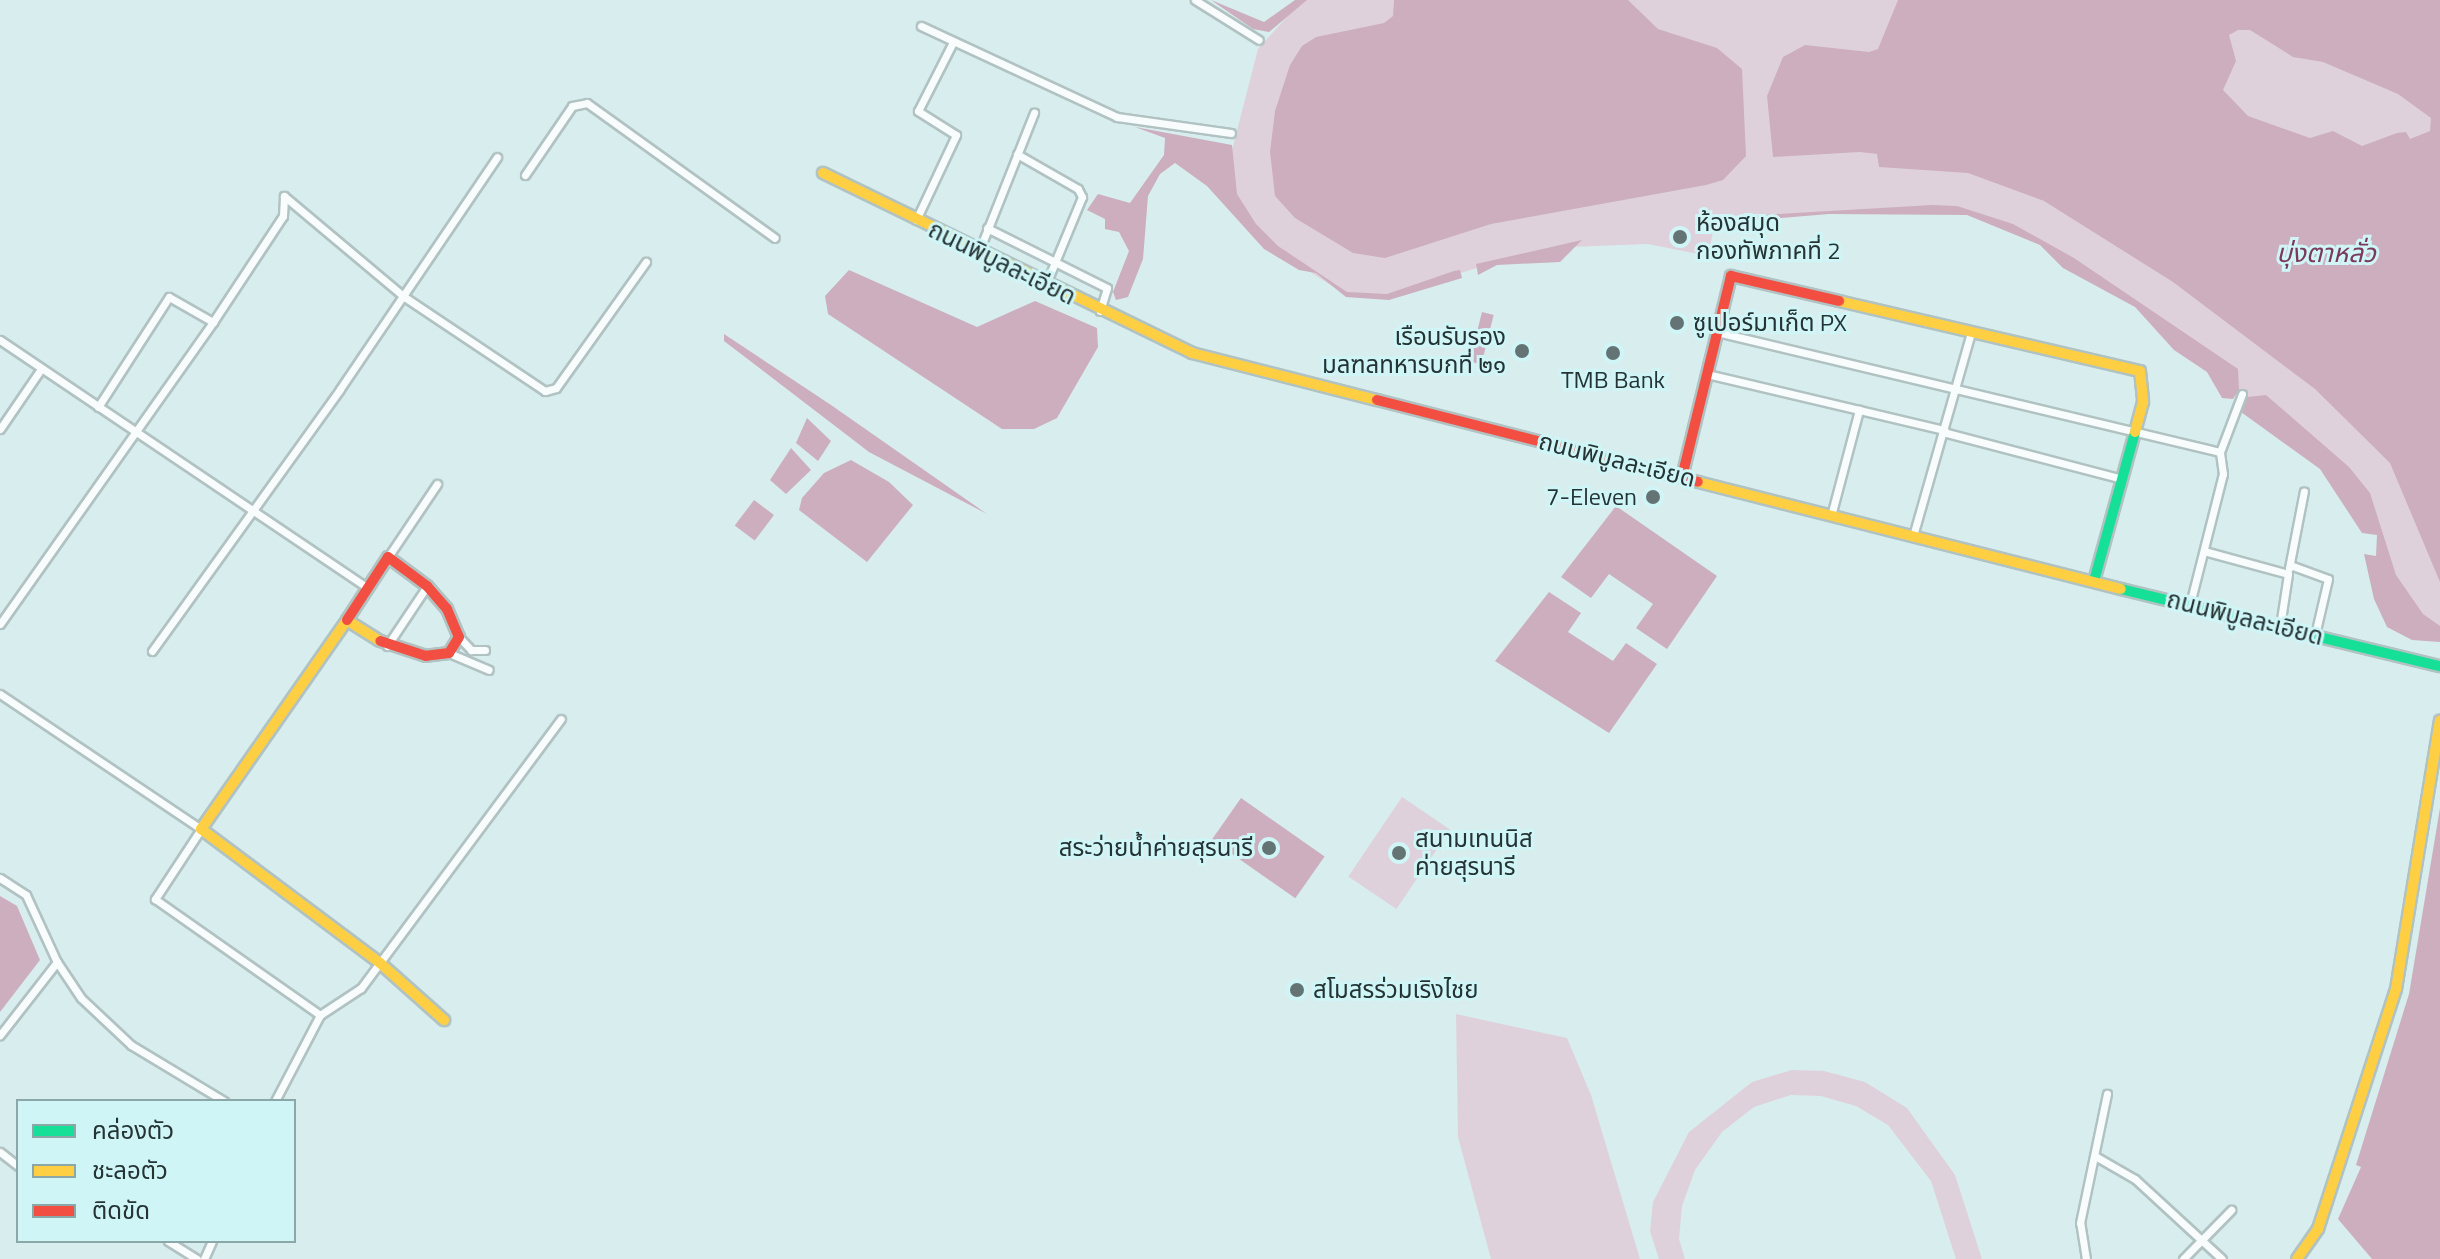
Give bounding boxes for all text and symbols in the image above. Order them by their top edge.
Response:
place label: ห้องสมุด กองทัพภาคที่ 2 [1696,209,1841,265]
street label: ถนนพิบูลละเอียด [924,215,1080,311]
marker: ห้องสมุด กองทัพภาคที่ 2 [1671,228,1689,246]
water label: บุ่งตาหลั่ว [2276,237,2376,269]
place label: ซูเปอร์มาเก็ต PX [1693,309,1847,337]
marker: ซูเปอร์มาเก็ต PX [1668,314,1686,332]
place label: เรือนรับรอง มลฑลทหารบกที่ ๒๑ [1322,323,1506,379]
marker: เรือนรับรอง มลฑลทหารบกที่ ๒๑ [1513,342,1531,360]
marker: TMB Bank [1604,344,1622,362]
place label: TMB Bank [1561,366,1665,394]
street label: ถนนพิบูลละเอียด [1536,427,1698,493]
place label: 7-Eleven [1546,483,1637,511]
marker: 7-Eleven [1644,488,1662,506]
street label: ถนนพิบูลละเอียด [2164,585,2326,651]
place label: สนามเทนนิส ค่ายสุรนารี [1415,825,1533,881]
place label: สระว่ายนํ้าค่ายสุรนารี [1059,834,1253,862]
marker: สระว่ายนํ้าค่ายสุรนารี [1260,839,1278,857]
marker: สนามเทนนิส ค่ายสุรนารี [1390,844,1408,862]
place label: สโมสรร่วมเริงไชย [1313,976,1478,1004]
marker: สโมสรร่วมเริงไชย [1288,981,1306,999]
legend [16,1099,296,1243]
text: คล่องตัว [92,1112,174,1148]
text: ชะลอตัว [92,1152,168,1188]
text: ติดขัด [92,1192,150,1228]

